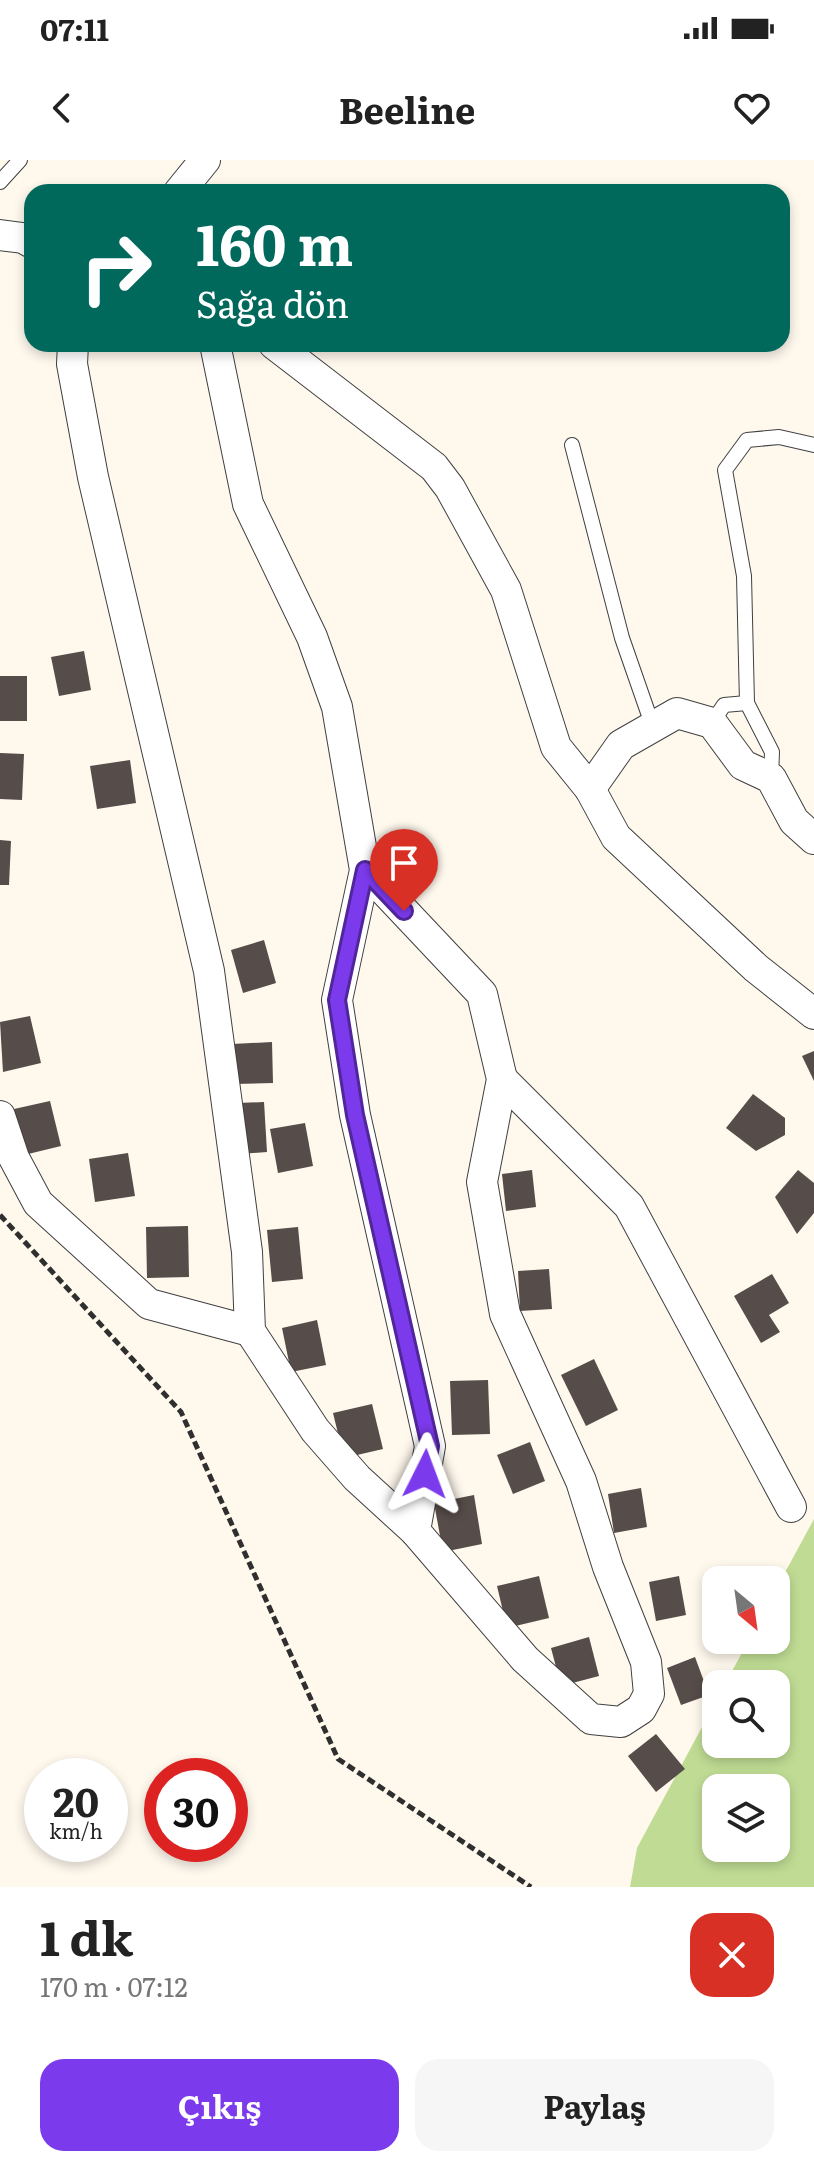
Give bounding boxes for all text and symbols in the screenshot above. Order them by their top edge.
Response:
text: 07:11 [40,6,109,50]
text: Beeline [339,82,475,135]
icon: back [40,86,84,130]
icon: heart [730,86,774,130]
text: 160 m [196,200,353,283]
icon: right [64,216,168,320]
text: Sağa dön [196,276,349,329]
pin [370,829,438,911]
icon: arrive [382,841,426,885]
position arrow [383,1432,467,1516]
north arrow [702,1566,790,1654]
map controls [702,1566,790,1862]
button: search [702,1670,790,1758]
speed limit sign: 30 [144,1758,248,1862]
text: 20 [53,1770,99,1829]
button: layers [702,1774,790,1862]
text: km/h [49,1815,103,1845]
text: 1 dk [40,1900,133,1971]
button: close [690,1913,774,1997]
text: 170 m · 07:12 [40,1966,188,2005]
button: Çıkış [40,2059,399,2151]
button: Paylaş [415,2059,774,2151]

